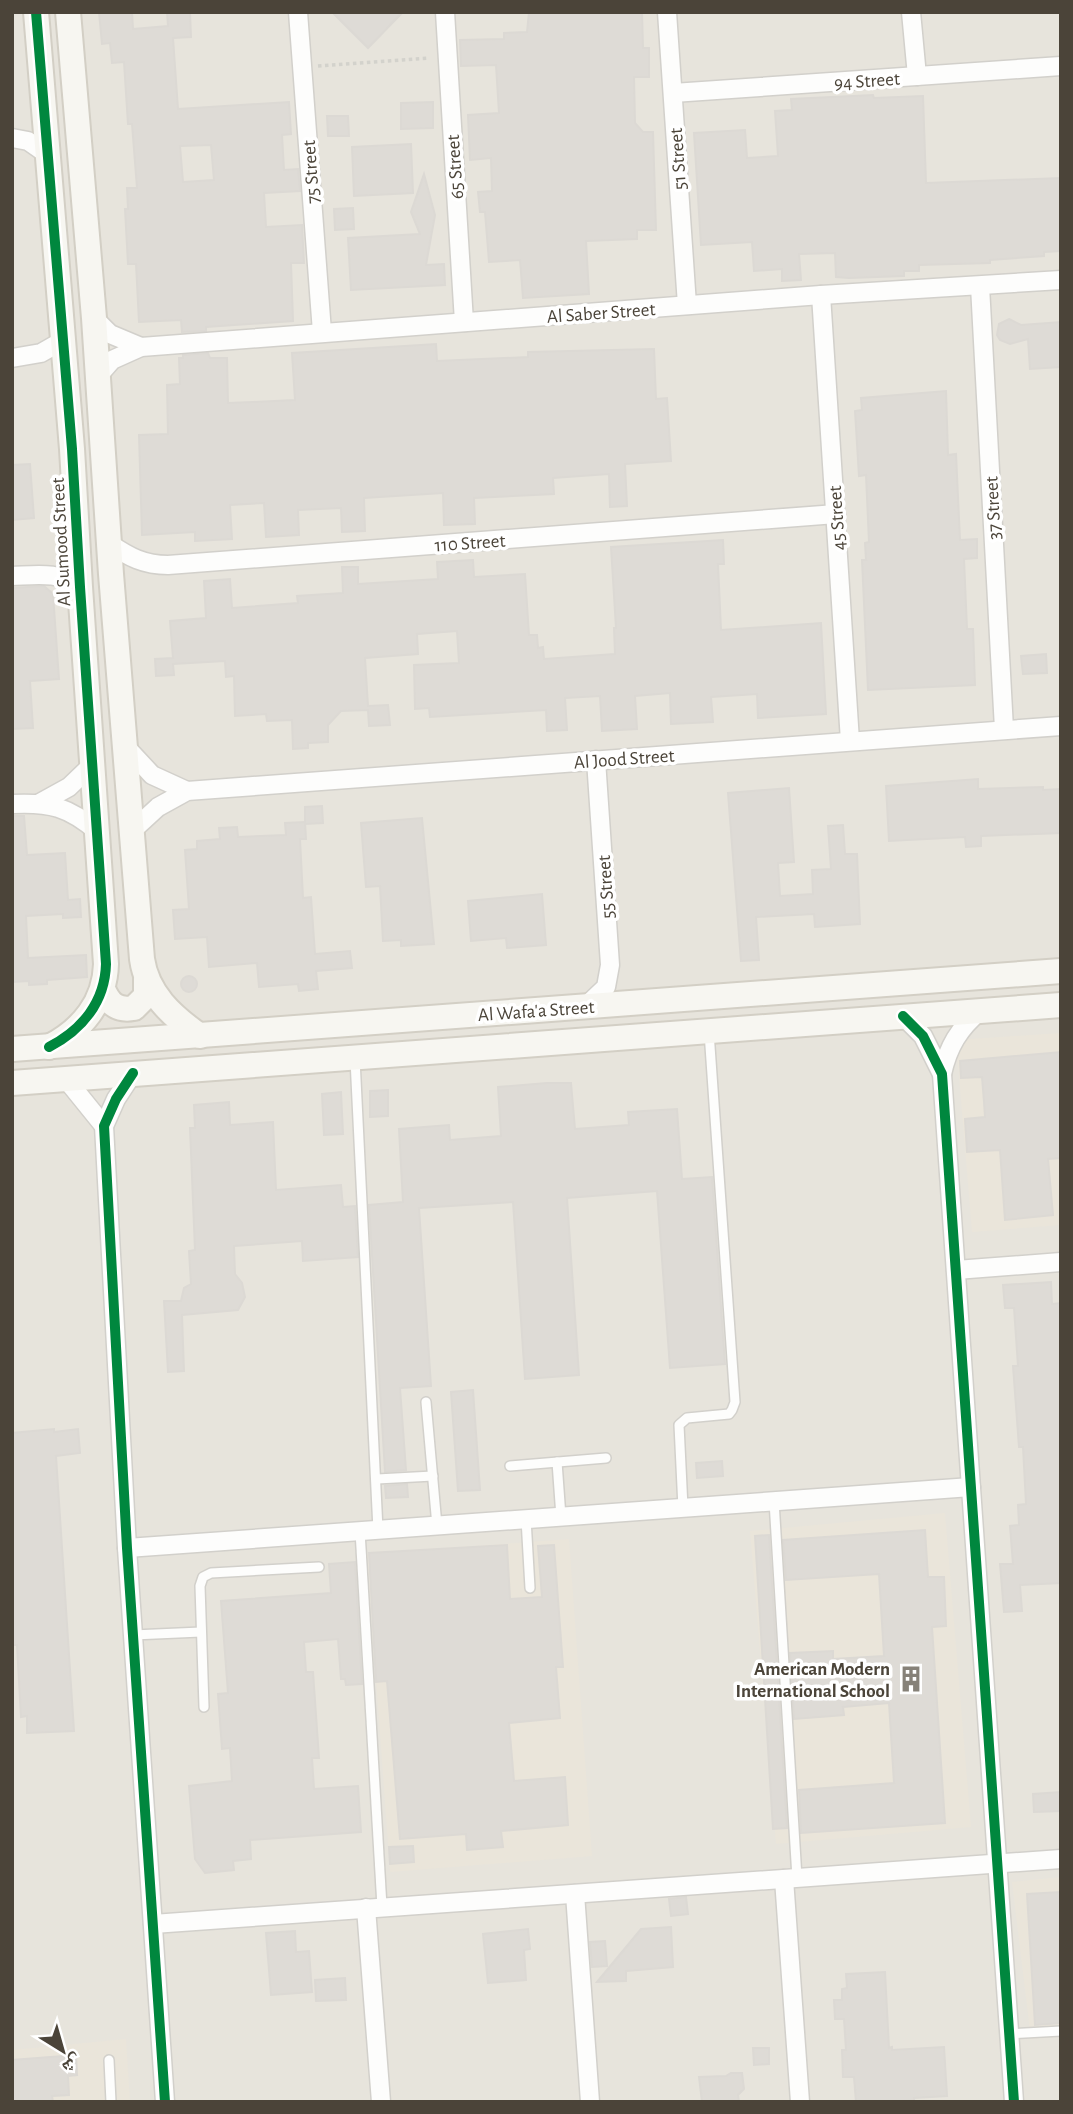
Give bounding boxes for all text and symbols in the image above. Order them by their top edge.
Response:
street label: 94 Street [834,70,901,93]
street label: 51 Street [667,127,690,191]
street label: 65 Street [444,134,467,200]
street label: 75 Street [300,139,323,204]
street label: Al Saber Street [546,300,656,327]
street label: 37 Street [982,476,1005,540]
street label: Al Sumood Street [49,477,74,607]
street label: 45 Street [826,485,849,551]
street label: 110 Street [434,532,506,555]
street label: Al Jood Street [573,747,675,772]
street label: 55 Street [595,854,618,919]
street label: Al Wafa'a Street [477,998,595,1025]
place label: American Modern International School [735,1660,890,1701]
building icon: American Modern International School [896,1664,926,1694]
north arrow [28,2016,98,2086]
text: ش [58,2049,86,2077]

